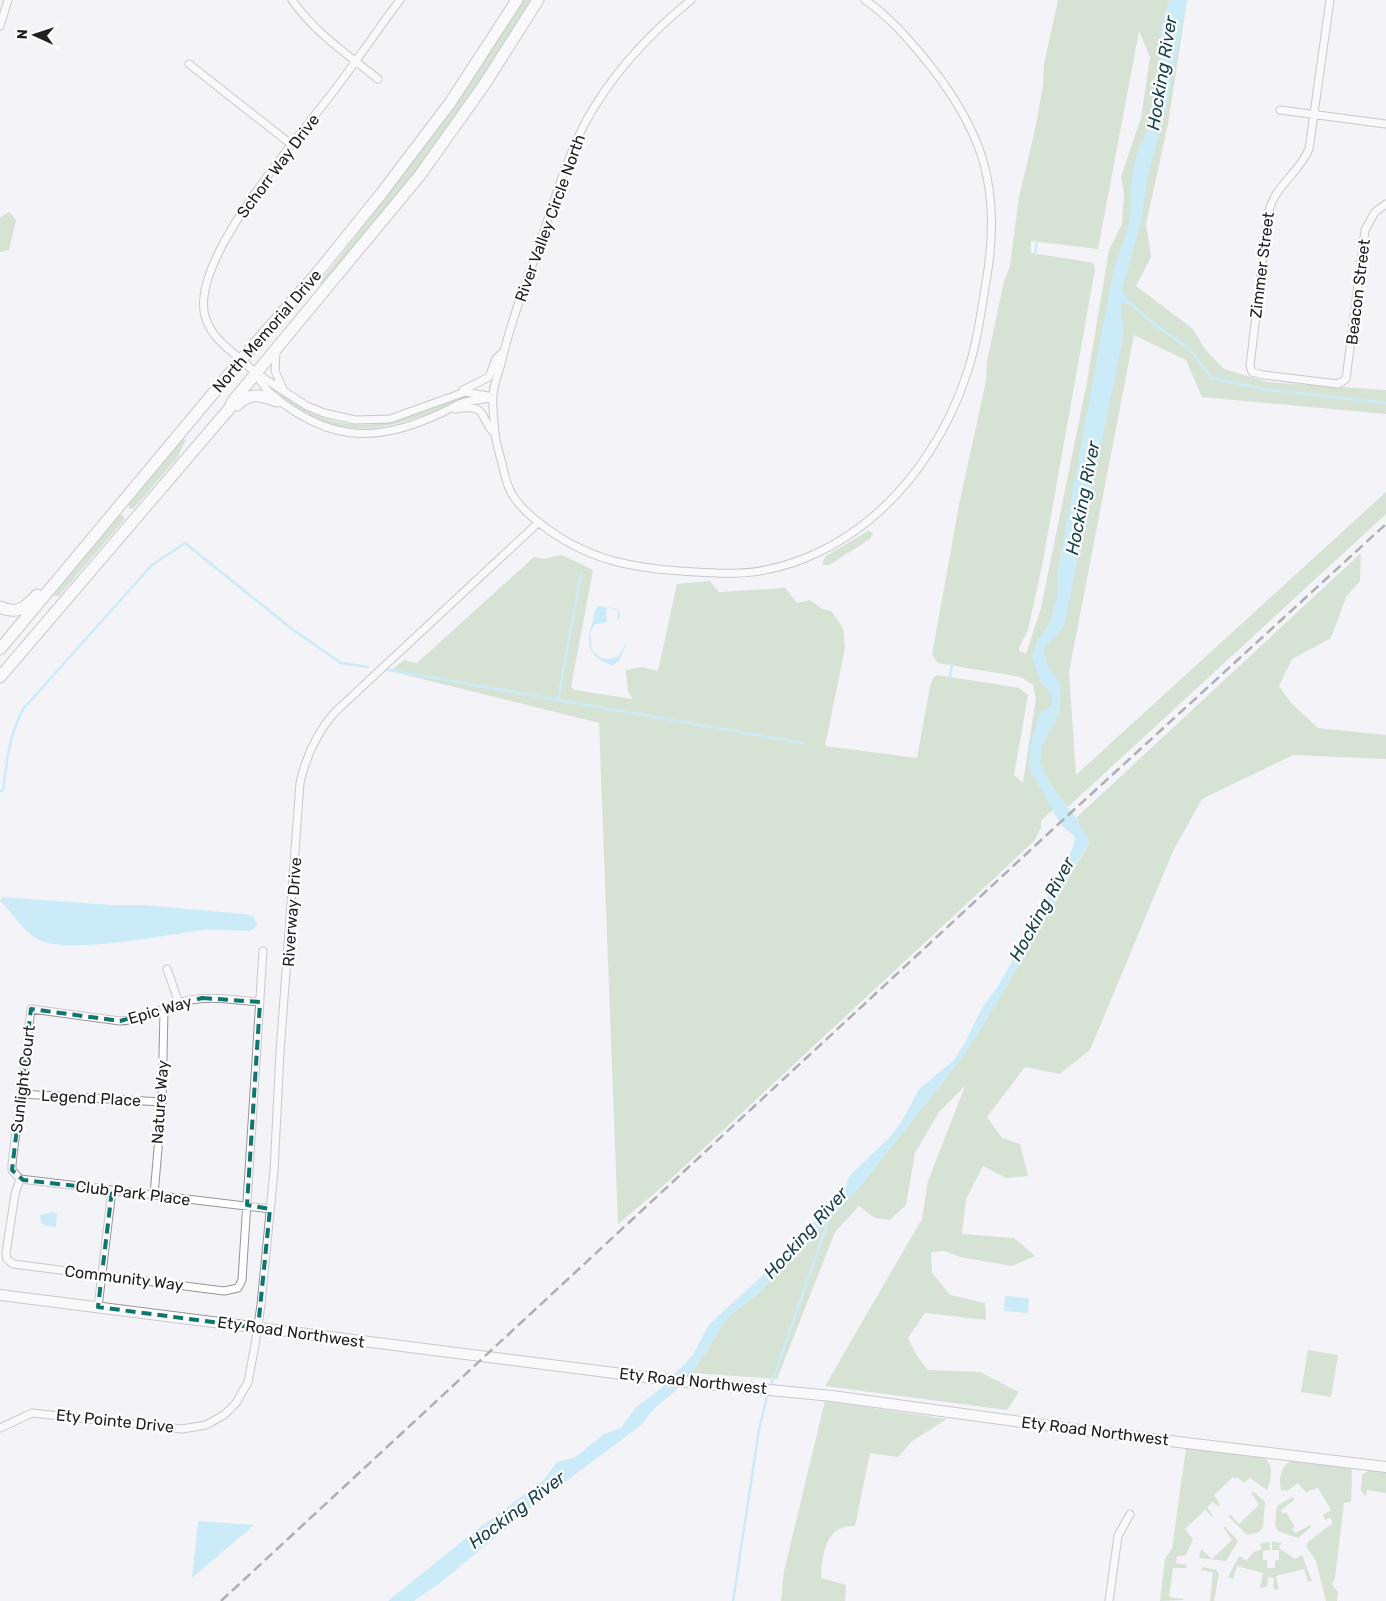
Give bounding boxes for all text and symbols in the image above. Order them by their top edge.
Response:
north arrow [10,10,60,60]
water label: Hocking River [1142,13,1182,132]
text: N [14,29,31,40]
street label: Schorr Way Drive [233,110,323,222]
street label: River Valley Circle North [511,132,589,304]
street label: Zimmer Street [1246,211,1278,319]
street label: Beacon Street [1342,238,1374,346]
street label: North Memorial Drive [208,266,326,396]
water label: Hocking River [1061,438,1105,557]
water label: Hocking River [1004,852,1080,965]
street label: Riverway Drive [279,856,305,968]
street label: Epic Way [126,992,194,1028]
street label: Sunlight Court [7,1024,39,1134]
street label: Nature Way [148,1059,172,1145]
street label: Legend Place [40,1086,142,1110]
street label: Club Park Place [75,1177,191,1209]
water label: Hocking River [759,1182,854,1283]
street label: Community Way [63,1261,185,1295]
street label: Ety Road Northwest [216,1312,366,1352]
street label: Ety Road Northwest [618,1364,768,1398]
street label: Ety Pointe Drive [55,1405,175,1437]
street label: Ety Road Northwest [1020,1413,1170,1449]
water label: Hocking River [464,1466,571,1554]

